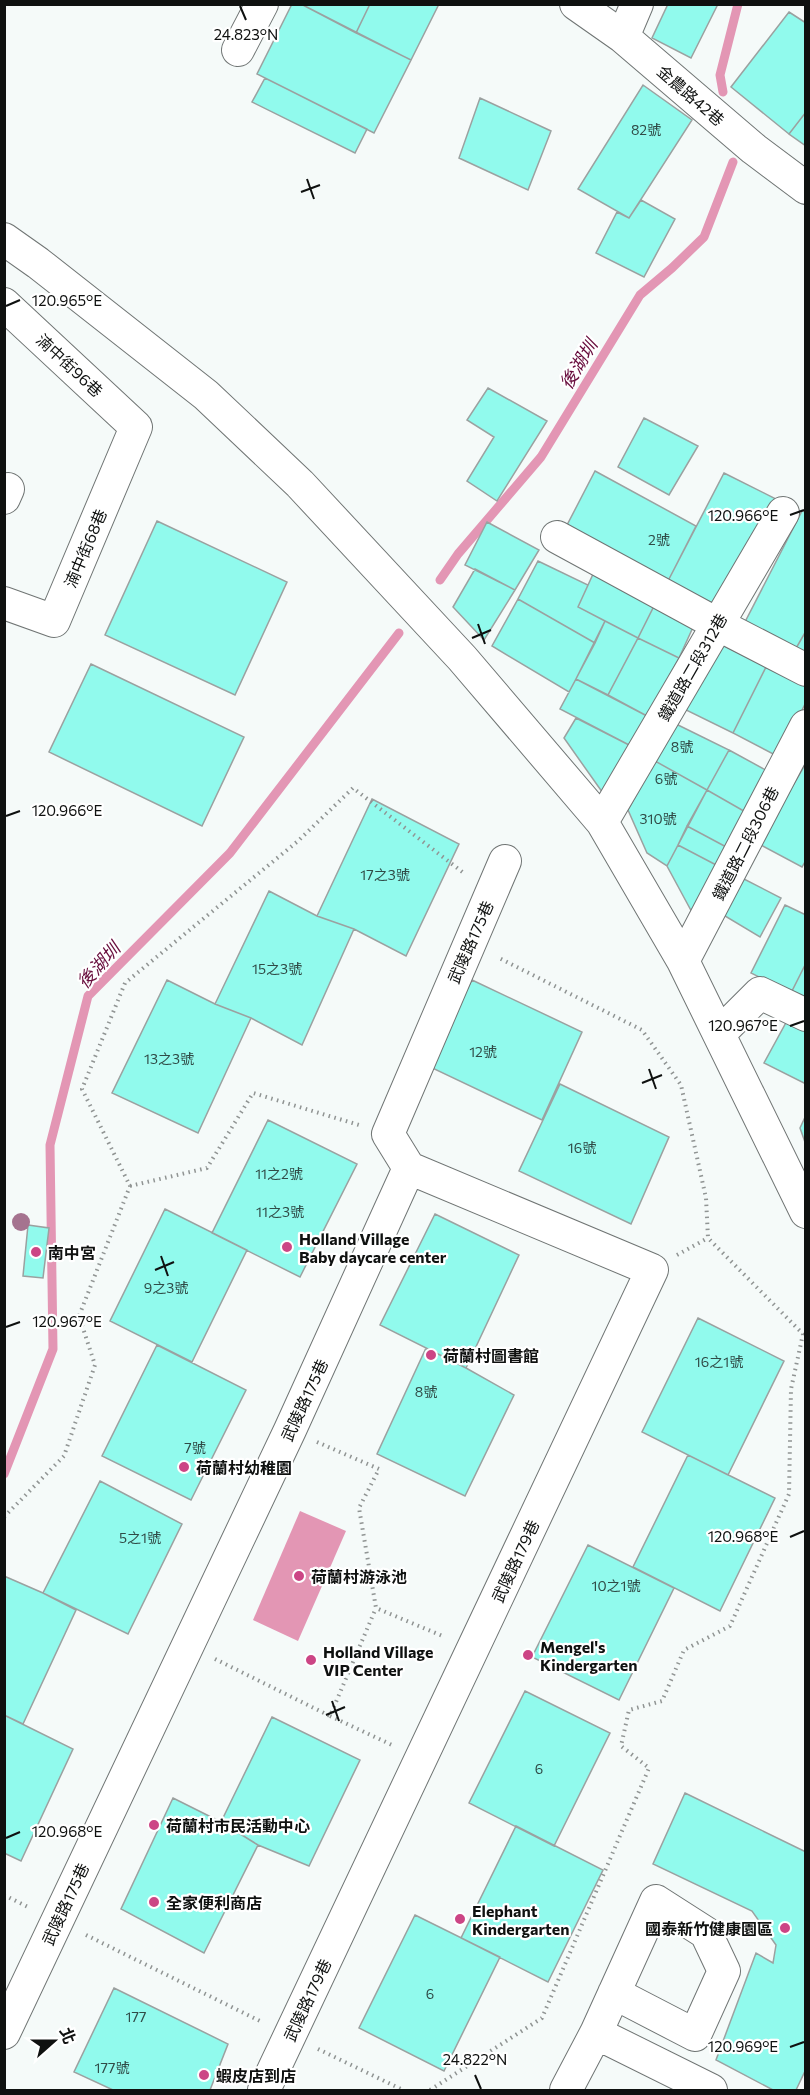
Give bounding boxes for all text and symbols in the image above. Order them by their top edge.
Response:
text: 24.823°N [214,25,278,43]
street label: 金農路42巷 [654,61,728,129]
house number: 82號 [631,121,661,138]
text: 120.965°E [32,291,102,309]
street label: 湳中街96巷 [33,330,107,400]
water label: 後湖圳 [555,333,603,393]
street label: 湳中街68巷 [60,506,110,590]
text: 120.966°E [708,506,778,524]
house number: 2號 [648,531,670,548]
street label: 鐵道路二段312巷 [654,610,730,724]
house number: 8號 [671,738,693,755]
house number: 6號 [655,770,677,787]
street label: 鐵道路二段306巷 [708,783,782,903]
text: 120.966°E [32,801,102,819]
house number: 310號 [639,810,677,827]
house number: 17之3號 [360,866,410,883]
street label: 武陵路175巷 [443,898,497,986]
water label: 後湖圳 [72,935,126,992]
house number: 15之3號 [252,960,302,977]
text: 120.967°E [708,1016,778,1034]
house number: 12號 [469,1043,497,1060]
house number: 13之3號 [144,1050,194,1067]
house number: 16號 [568,1139,596,1156]
house number: 11之2號 [255,1165,303,1182]
house number: 11之3號 [256,1203,304,1220]
place label: Holland Village Baby daycare center [299,1229,447,1266]
marker: Holland Village Baby daycare center [280,1240,294,1254]
place label: 南中宮 [48,1243,96,1262]
marker: 南中宮 [29,1245,43,1259]
house number: 9之3號 [144,1279,188,1296]
text: 120.967°E [32,1312,102,1330]
place label: 荷蘭村圖書館 [443,1346,539,1365]
marker: 荷蘭村圖書館 [424,1348,438,1362]
house number: 16之1號 [695,1353,743,1370]
street label: 武陵路175巷 [277,1356,331,1444]
house number: 8號 [415,1383,437,1400]
house number: 7號 [184,1439,206,1456]
place label: 荷蘭村幼稚園 [196,1458,292,1477]
marker: 荷蘭村幼稚園 [177,1460,191,1474]
street label: 武陵路179巷 [488,1517,542,1605]
text: 120.968°E [708,1527,778,1545]
house number: 5之1號 [119,1529,161,1546]
place label: 荷蘭村游泳池 [311,1567,407,1586]
marker: 荷蘭村游泳池 [292,1569,306,1583]
house number: 10之1號 [591,1577,641,1594]
place label: Mengel's Kindergarten [540,1637,637,1674]
place label: Holland Village VIP Center [323,1642,433,1679]
marker: Mengel's Kindergarten [521,1648,535,1662]
marker: Holland Village VIP Center [304,1653,318,1667]
house number: 6 [535,1760,543,1777]
place label: 荷蘭村市民活動中心 [166,1816,310,1835]
marker: 荷蘭村市民活動中心 [147,1818,161,1832]
text: 120.968°E [32,1822,102,1840]
street label: 武陵路175巷 [38,1860,92,1948]
place label: 全家便利商店 [166,1893,262,1912]
marker: 全家便利商店 [147,1895,161,1909]
place label: Elephant Kindergarten [472,1901,569,1938]
marker: Elephant Kindergarten [453,1912,467,1926]
place label: 國泰新竹健康園區 [645,1919,773,1938]
marker: 國泰新竹健康園區 [778,1921,792,1935]
street label: 武陵路179巷 [280,1956,334,2044]
house number: 6 [426,1985,434,2002]
house number: 177 [126,2008,146,2025]
north arrow [24,2011,84,2071]
text: 北 [57,2025,80,2046]
text: 120.969°E [708,2037,778,2055]
text: 24.822°N [443,2050,507,2068]
house number: 177號 [95,2059,129,2076]
place label: 蝦皮店到店 [216,2066,296,2085]
marker: 蝦皮店到店 [197,2068,211,2082]

